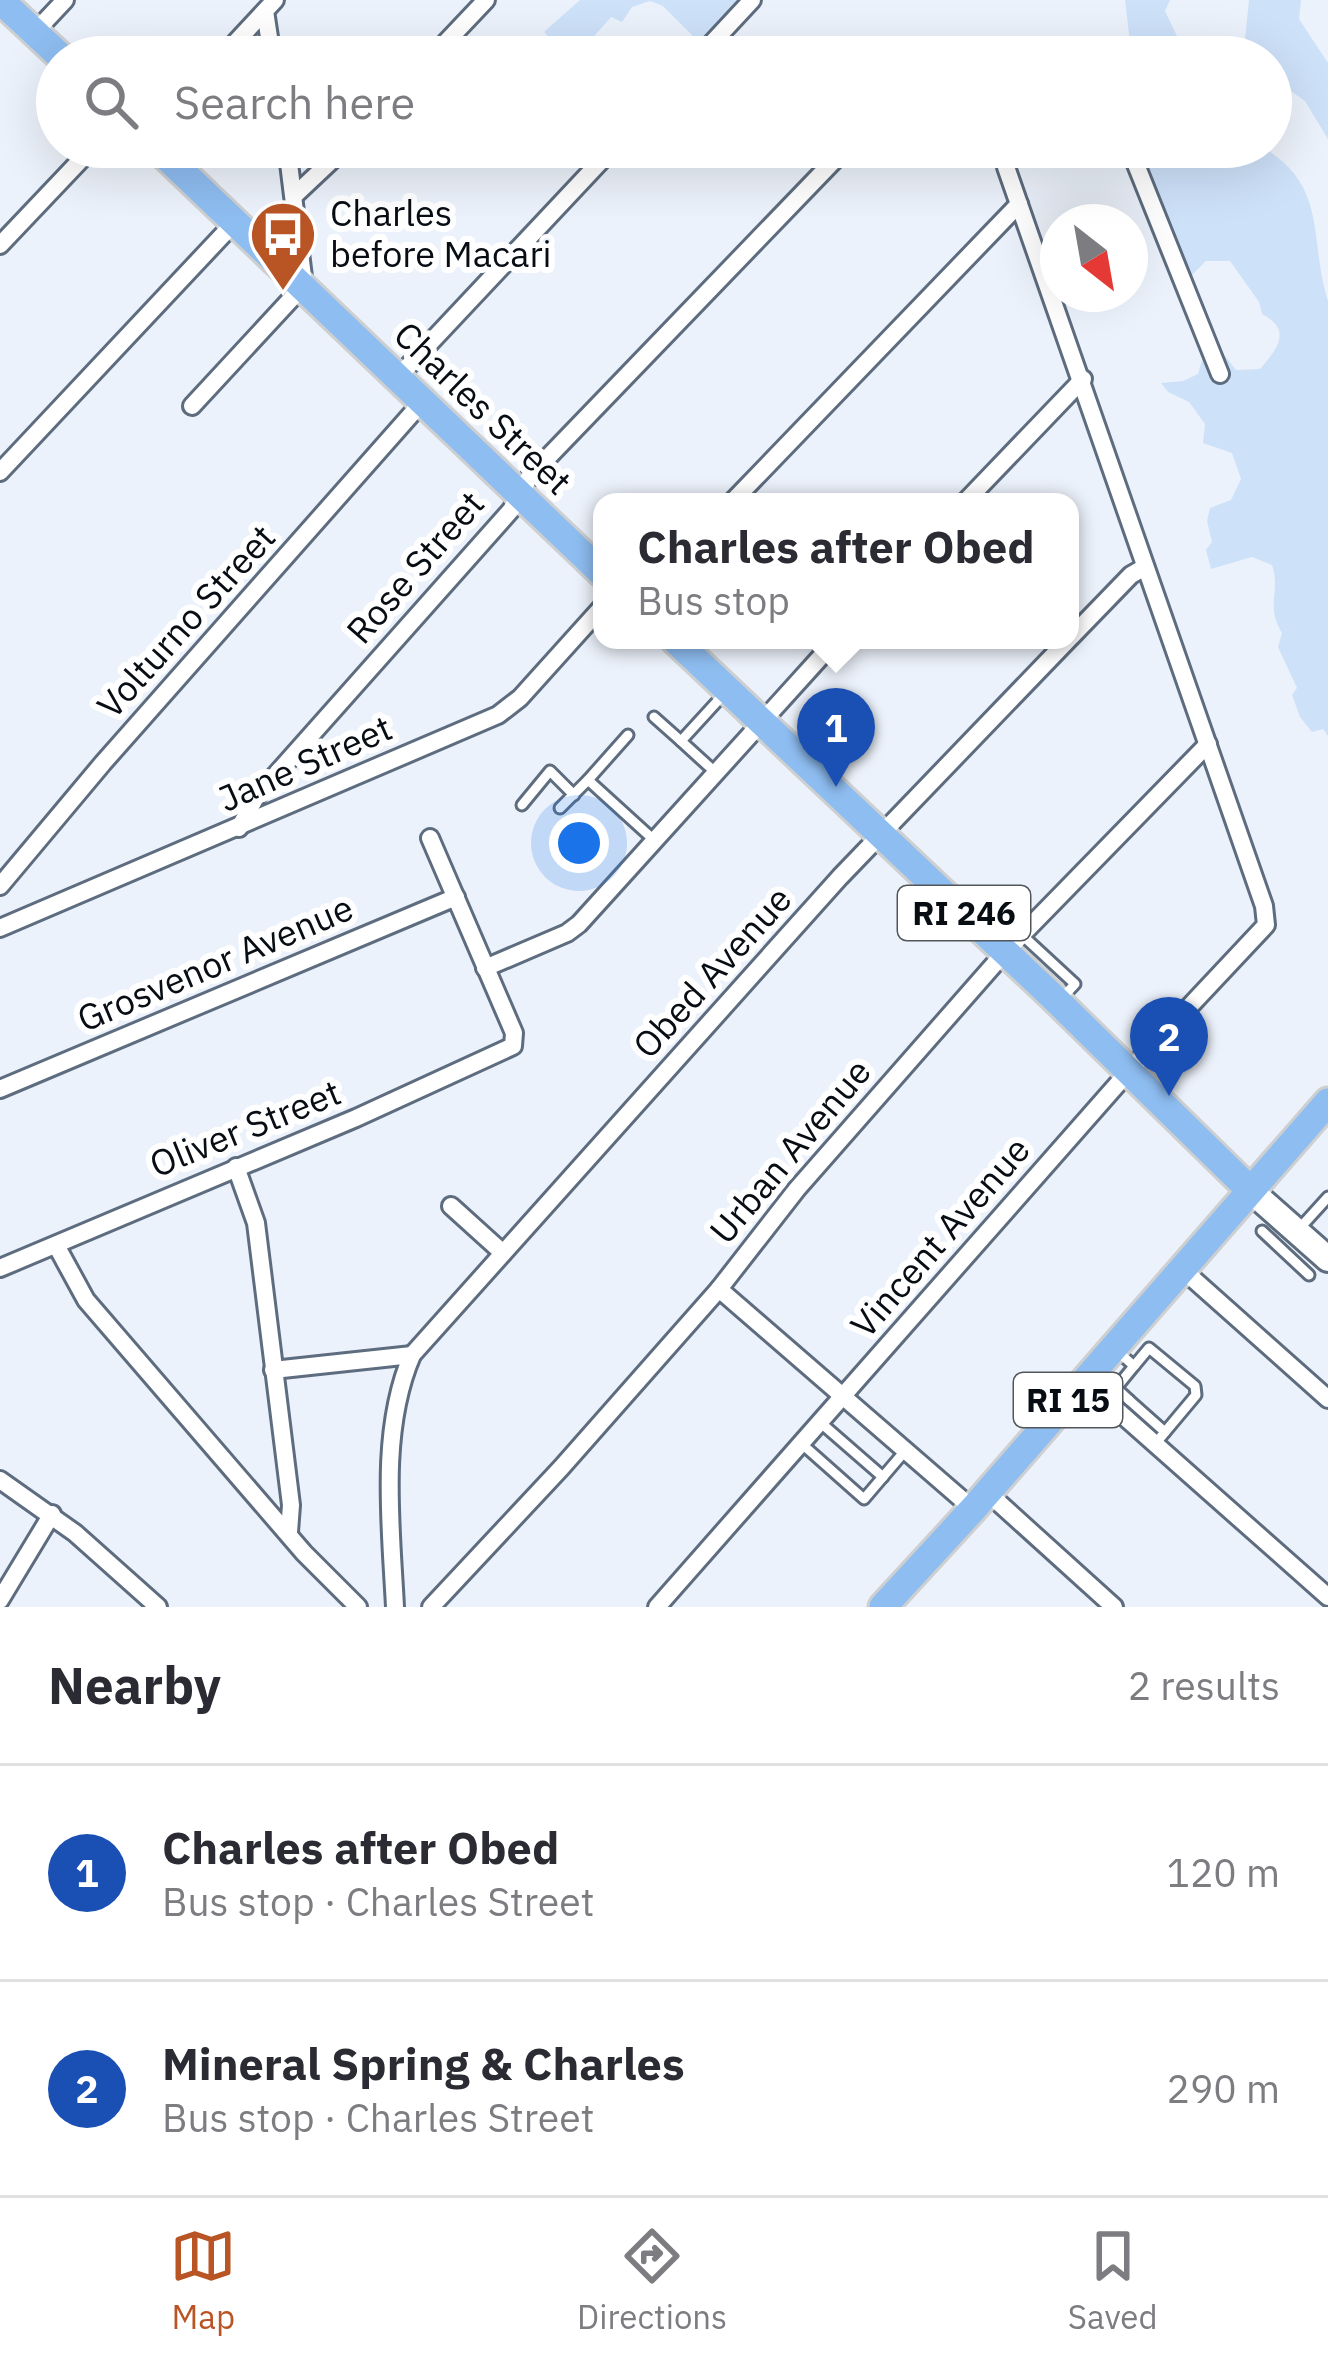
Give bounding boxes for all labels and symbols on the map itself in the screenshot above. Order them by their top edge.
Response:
place label: Charles before Macari [330,189,552,277]
bus stop icon: Charles before Macari [248,199,318,293]
north arrow [1040,204,1148,312]
street label: Charles Street [384,311,582,504]
street label: Rose Street [335,481,494,653]
street label: Volturno Street [86,514,285,727]
pin: 1 [797,688,875,787]
street label: Jane Street [211,703,399,822]
your location [549,813,609,873]
street label: Obed Avenue [622,876,801,1068]
street label: Grosvenor Avenue [70,883,360,1042]
road number: RI 246 [898,886,1030,940]
pin: 2 [1130,997,1208,1096]
street label: Urban Avenue [699,1049,881,1253]
street label: Oliver Street [142,1068,347,1187]
street label: Vincent Avenue [840,1127,1040,1347]
road number: RI 15 [1014,1373,1122,1427]

